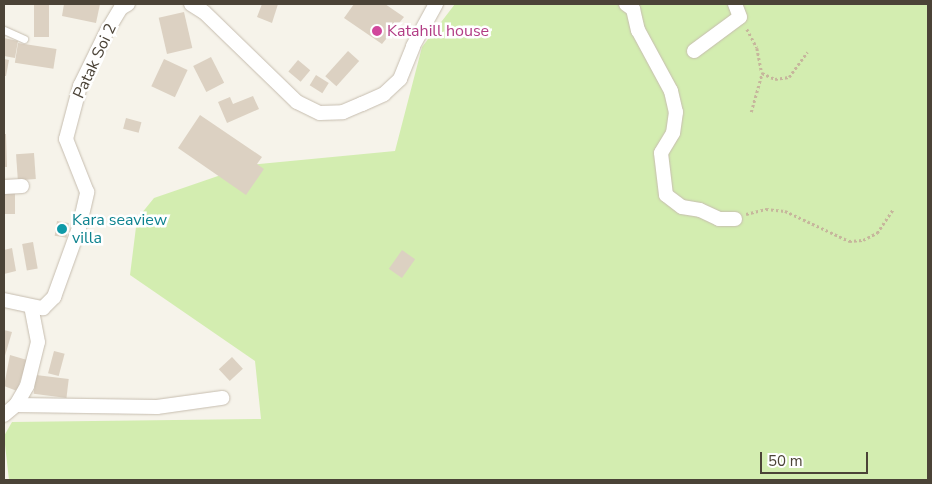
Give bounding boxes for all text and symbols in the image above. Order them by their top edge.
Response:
street label: Patak Soi 2 [69,20,121,102]
place label: Katahill house [387,21,489,41]
marker: Katahill house [371,25,383,37]
place label: Kara seaview villa [72,210,167,248]
marker: Kara seaview villa [56,223,68,235]
scale bar [762,442,870,474]
text: 50 m [768,451,803,471]

